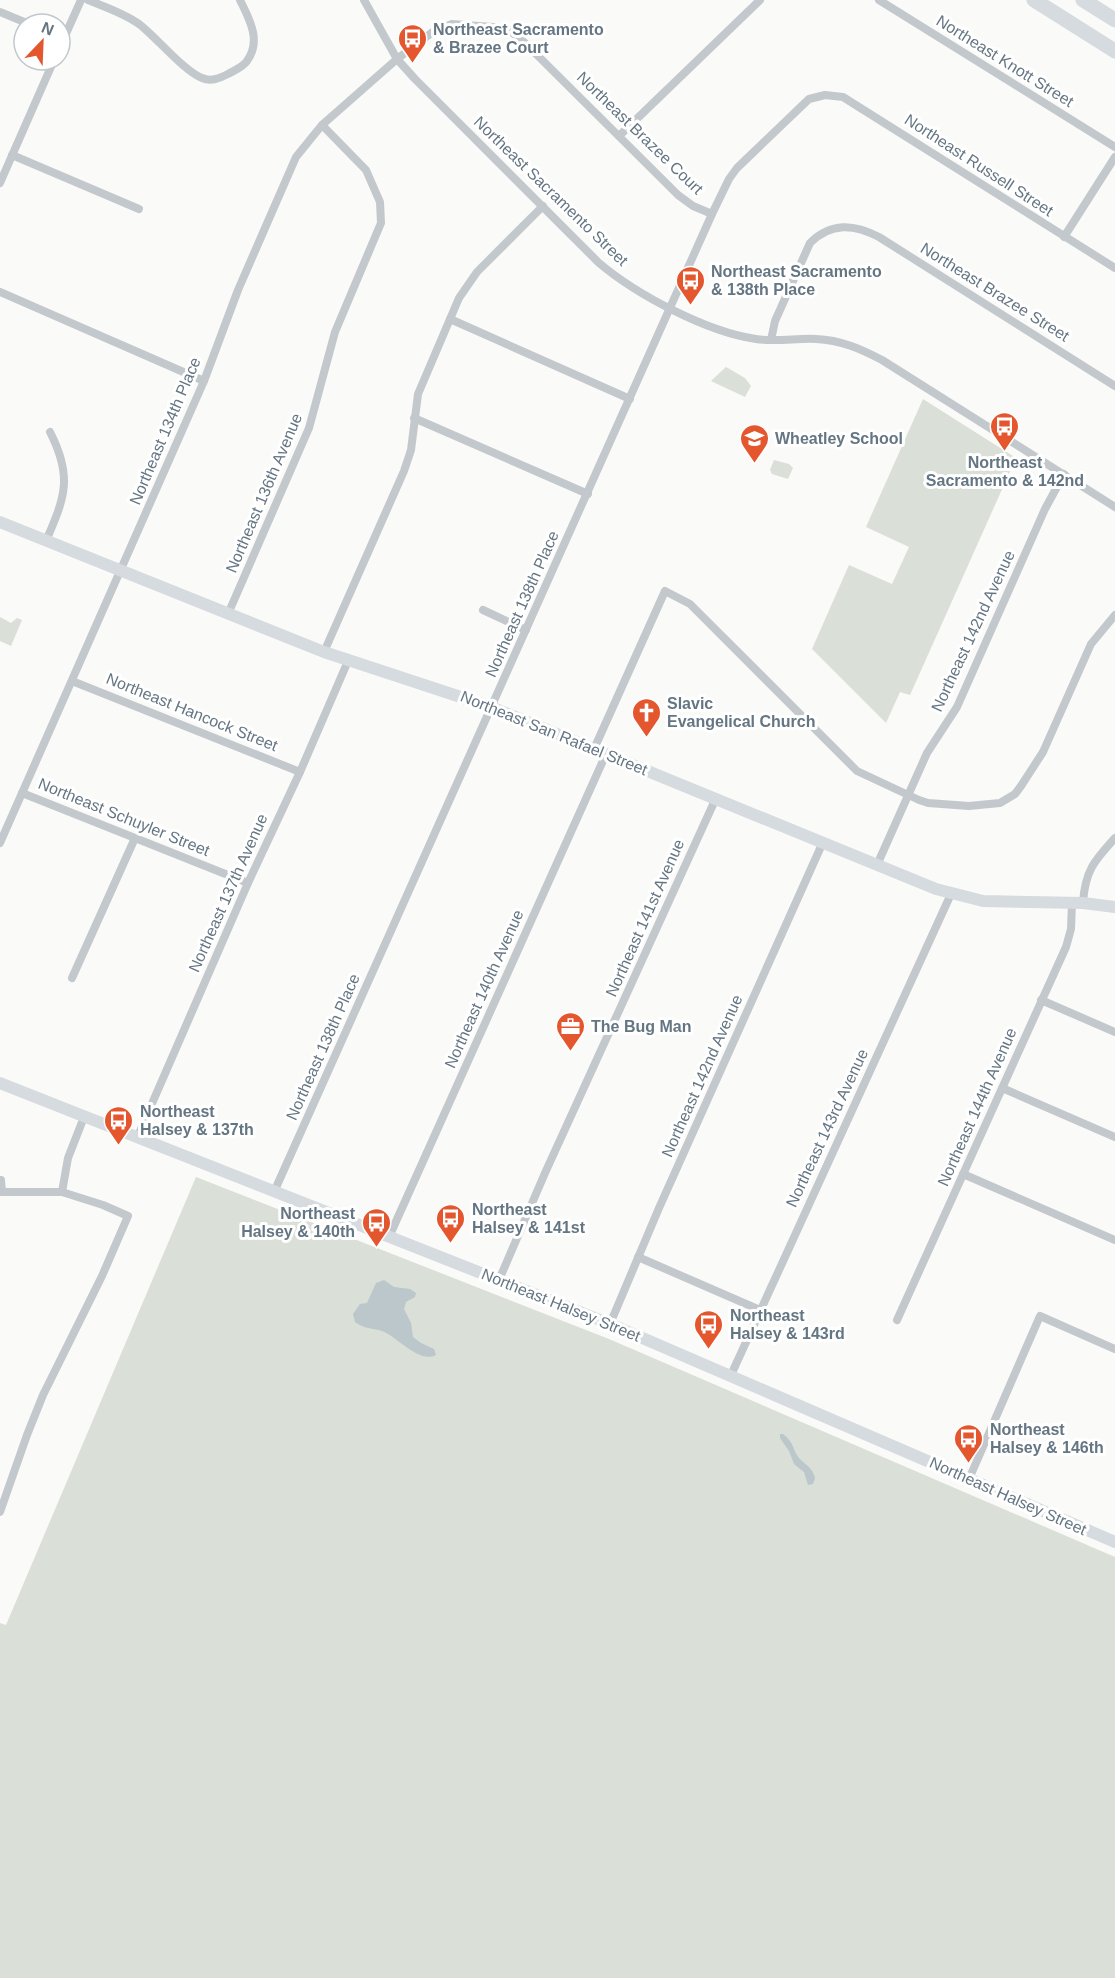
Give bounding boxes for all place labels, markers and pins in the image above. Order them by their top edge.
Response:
place label: Northeast Sacramento & Brazee Court [433,21,604,56]
bus stop icon: Northeast Sacramento & Brazee Court [396,22,428,64]
place label: Northeast Sacramento & 138th Place [711,263,882,298]
bus stop icon: Northeast Sacramento & 138th Place [674,264,706,306]
bus stop icon: Northeast Sacramento & 142nd [989,410,1021,452]
school or university icon: Wheatley School [738,422,770,464]
place label: Wheatley School [775,430,903,447]
place label: Northeast Sacramento & 142nd [926,454,1084,489]
place label: Slavic Evangelical Church [667,695,816,730]
church icon: Slavic Evangelical Church [630,696,662,738]
office icon: The Bug Man [554,1010,586,1052]
place label: The Bug Man [591,1018,691,1035]
place label: Northeast Halsey & 137th [140,1103,254,1138]
bus stop icon: Northeast Halsey & 137th [103,1104,135,1146]
place label: Northeast Halsey & 141st [472,1201,586,1236]
bus stop icon: Northeast Halsey & 141st [435,1202,467,1244]
place label: Northeast Halsey & 140th [241,1205,356,1240]
bus stop icon: Northeast Halsey & 140th [360,1206,392,1248]
place label: Northeast Halsey & 143rd [730,1307,845,1342]
bus stop icon: Northeast Halsey & 143rd [693,1308,725,1350]
place label: Northeast Halsey & 146th [990,1421,1104,1456]
bus stop icon: Northeast Halsey & 146th [953,1422,985,1464]

